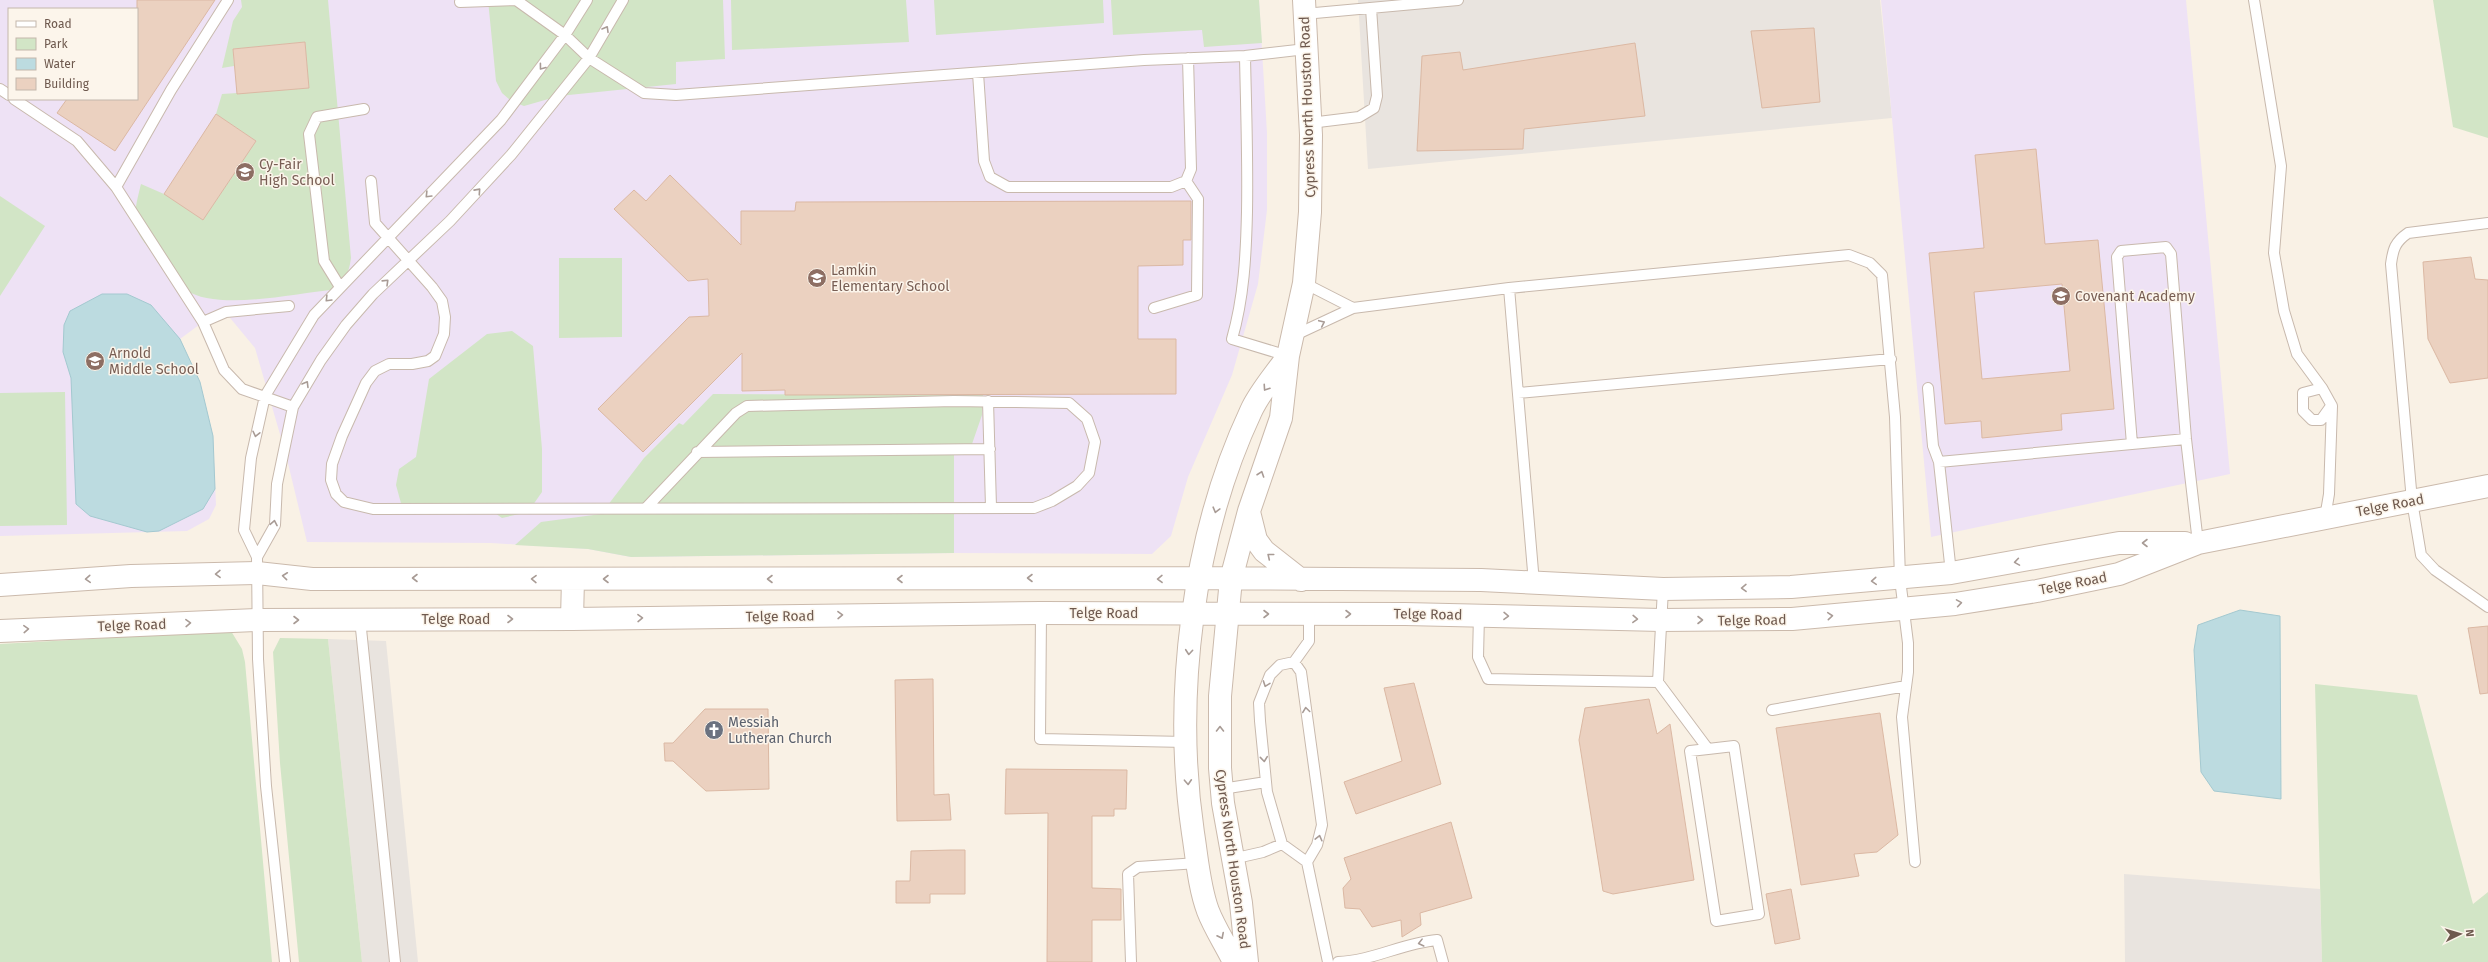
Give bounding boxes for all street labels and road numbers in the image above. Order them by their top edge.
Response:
street label: Cypress North Houston Road [1296,16,1319,198]
street label: Telge Road [2355,491,2426,520]
street label: Telge Road [2038,569,2109,598]
street label: Telge Road [1070,605,1138,622]
street label: Telge Road [1393,605,1463,624]
street label: Telge Road [745,607,815,626]
street label: Telge Road [422,611,490,628]
street label: Telge Road [1717,611,1787,630]
street label: Telge Road [97,616,167,635]
street label: Cypress North Houston Road [1211,768,1254,950]

